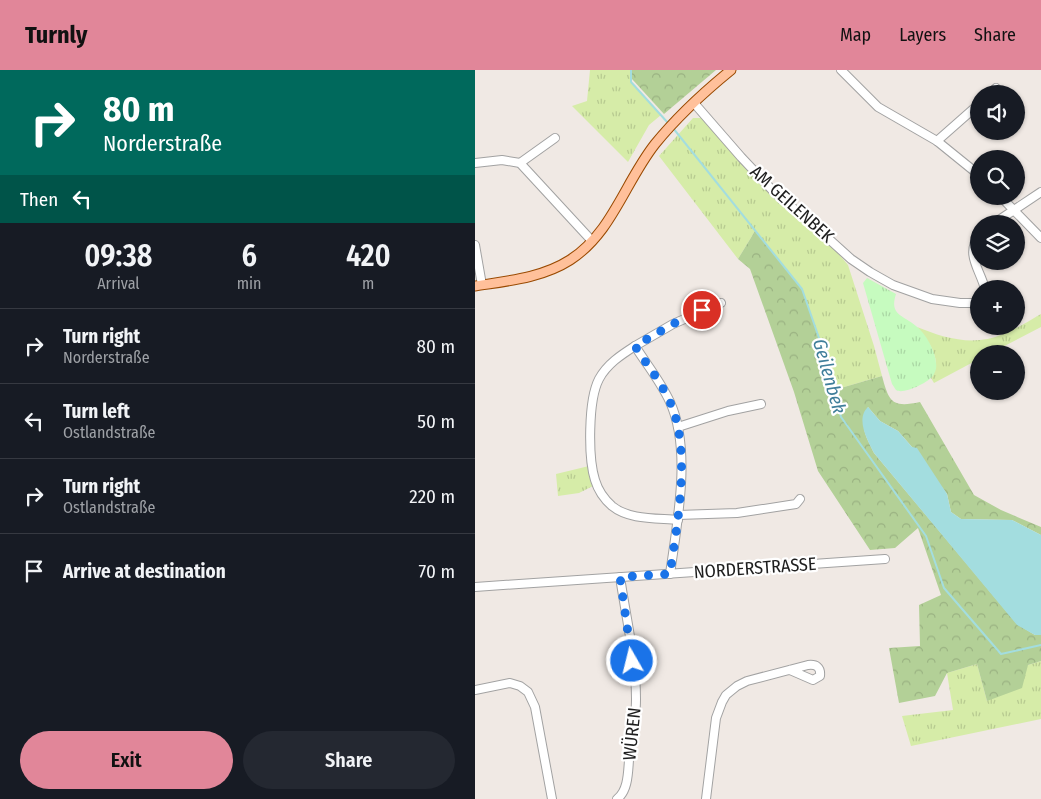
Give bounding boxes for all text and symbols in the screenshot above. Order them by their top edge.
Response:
text: Turnly [25,21,87,49]
text: Map [840,24,871,46]
text: Layers [899,24,946,46]
text: Share [974,24,1016,46]
map controls [970,85,1025,400]
button: sound [970,85,1025,140]
text: 80 m [103,88,175,130]
icon: right [20,90,85,155]
text: Norderstraße [103,130,222,157]
button: search [970,150,1025,205]
street label: AM GEILENBEK [746,161,839,248]
icon: left [68,185,96,213]
text: Then [20,188,58,211]
button: layers [970,215,1025,270]
text: 09:38 [84,238,152,274]
text: 6 [241,238,257,274]
text: 420 [346,238,391,274]
text: Arrival [97,274,140,293]
text: min [237,274,262,293]
text: m [362,274,374,293]
button: + [970,280,1025,335]
pin [681,289,723,331]
icon: arrive [688,296,716,324]
text: Turn right [63,325,140,348]
icon: right [20,332,48,360]
text: 80 m [417,335,455,358]
water label: Geilenbek [808,336,851,416]
button: − [970,345,1025,400]
text: Norderstraße [63,348,150,367]
text: Turn left [63,400,130,423]
icon: left [20,407,48,435]
text: 50 m [417,410,455,433]
text: Ostlandstraße [63,423,155,442]
text: Turn right [63,475,140,498]
icon: right [20,482,48,510]
text: 220 m [409,485,455,508]
text: Ostlandstraße [63,498,155,517]
street label: NORDERSTRASSE [693,553,817,583]
icon: arrive [20,557,48,585]
text: Arrive at destination [63,560,226,583]
text: 70 m [419,560,455,583]
position arrow [605,634,657,686]
street label: WÜREN [618,706,646,762]
button: Exit [20,731,233,789]
button: Share [243,731,455,789]

